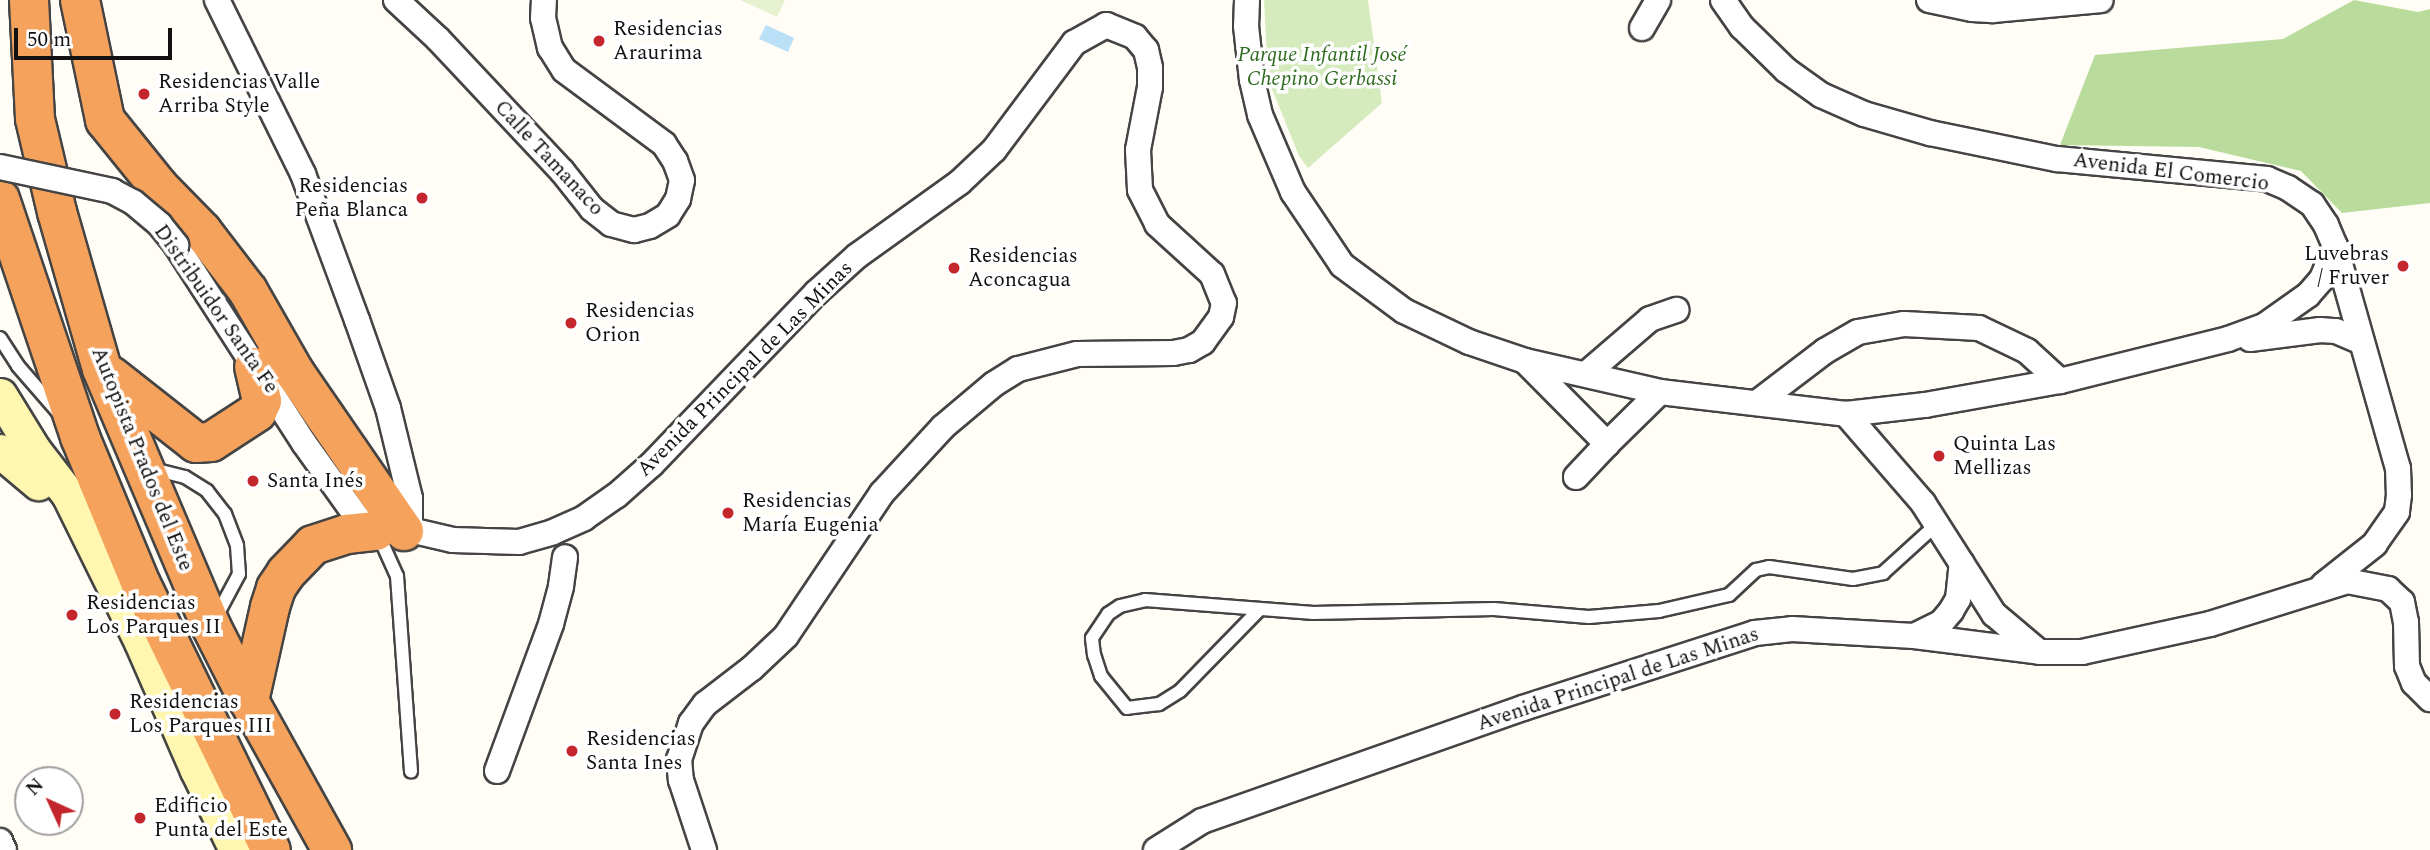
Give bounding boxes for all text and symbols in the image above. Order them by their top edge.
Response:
scale bar [18,14,175,58]
place label: Residencias Araurima [613,16,723,66]
text: 50 m [27,24,71,56]
marker: Residencias Araurima [591,33,607,49]
park label: Parque Infantil José Chepino Gerbassi [1237,42,1407,92]
place label: Residencias Valle Arriba Style [158,69,320,119]
marker: Residencias Valle Arriba Style [136,86,152,102]
street label: Calle Tamanaco [489,95,609,221]
street label: Avenida El Comercio [2072,147,2270,197]
place label: Residencias Peña Blanca [295,173,408,223]
marker: Residencias Peña Blanca [414,190,430,206]
street label: Distribuidor Santa Fe [148,220,284,398]
place label: Luvebras / Fruver [2304,241,2389,291]
place label: Residencias Aconcagua [968,243,1078,293]
street label: Avenida Principal de Las Minas [632,256,858,482]
marker: Luvebras / Fruver [2395,258,2411,274]
marker: Residencias Aconcagua [946,260,962,276]
place label: Residencias Orion [585,298,695,348]
marker: Residencias Orion [563,315,579,331]
street label: Autopista Prados del Este [86,343,198,575]
place label: Quinta Las Mellizas [1953,431,2056,481]
marker: Quinta Las Mellizas [1931,448,1947,464]
place label: Santa Inés [267,468,364,494]
marker: Santa Inés [245,473,261,489]
place label: Residencias María Eugenia [742,488,879,538]
marker: Residencias María Eugenia [720,505,736,521]
place label: Residencias Los Parques II [86,590,221,640]
marker: Residencias Los Parques II [64,607,80,623]
street label: Avenida Principal de Las Minas [1474,621,1762,737]
place label: Residencias Los Parques III [129,689,272,739]
marker: Residencias Los Parques III [107,706,123,722]
place label: Residencias Santa Ines [586,726,696,776]
marker: Residencias Santa Ines [564,743,580,759]
north arrow [14,766,84,836]
text: N [19,771,51,803]
place label: Edificio Punta del Este [154,793,288,843]
marker: Edificio Punta del Este [132,810,148,826]

